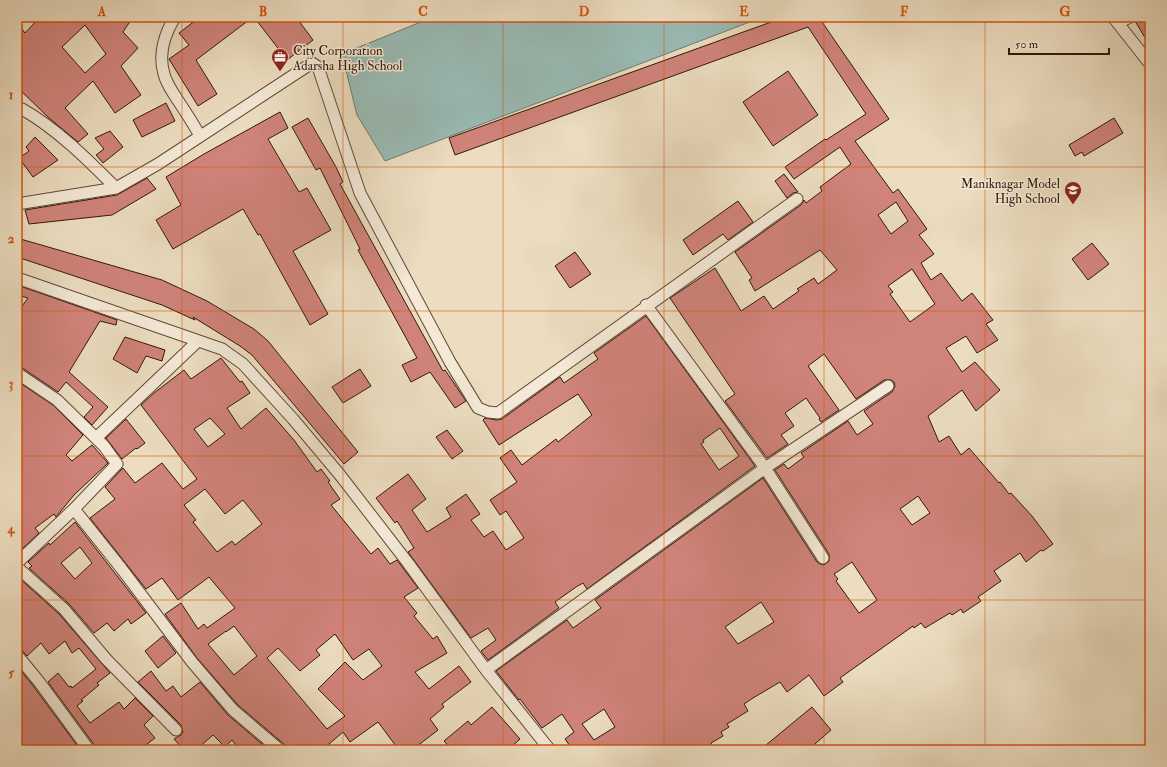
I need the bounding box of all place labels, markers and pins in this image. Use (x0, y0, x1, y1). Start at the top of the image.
place label: City Corporation Adarsha High School (292, 43, 403, 74)
office icon: City Corporation Adarsha High School (270, 47, 290, 72)
place label: Maniknagar Model High School (961, 176, 1061, 207)
school or university icon: Maniknagar Model High School (1063, 180, 1083, 205)

